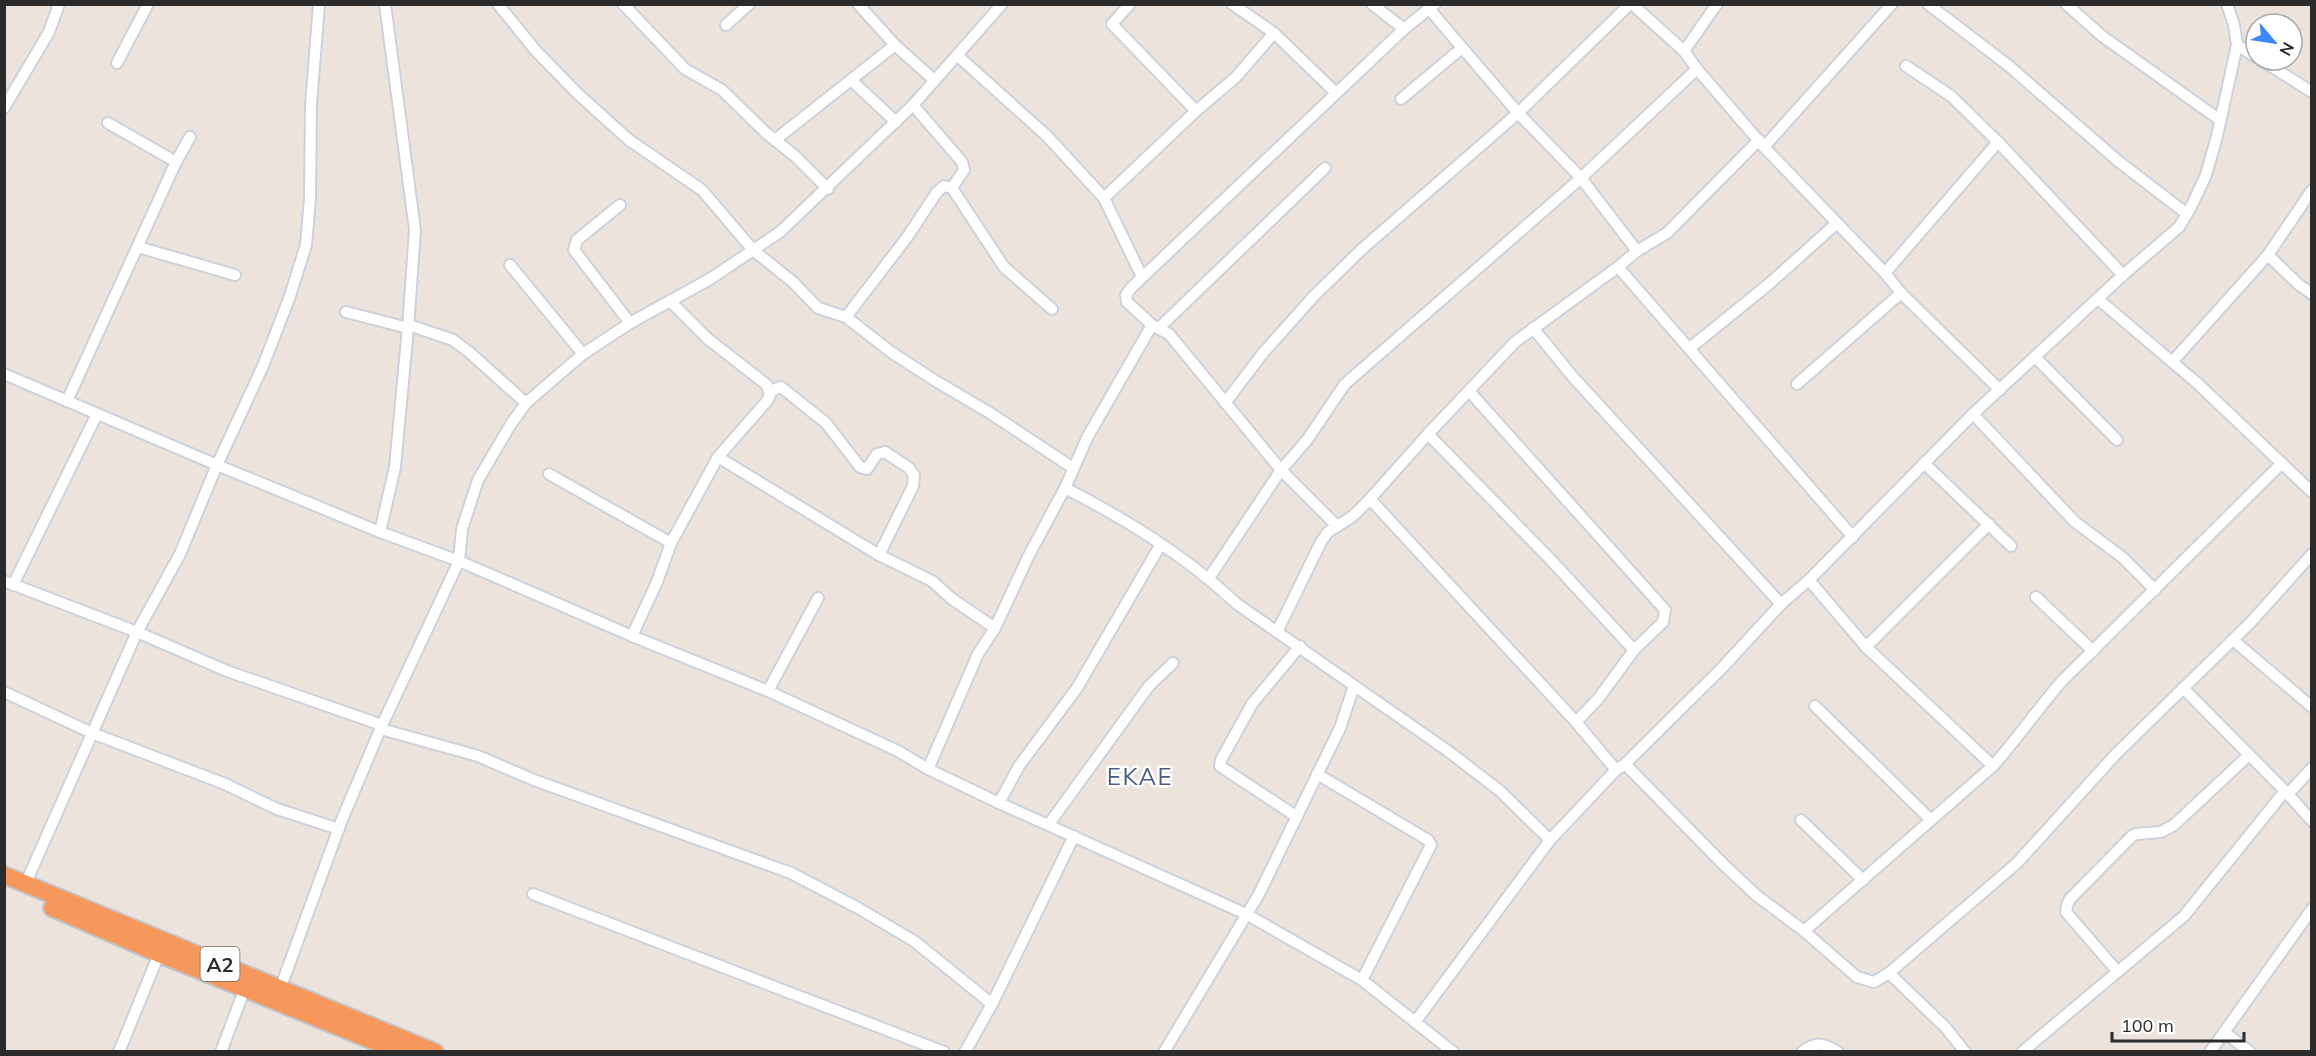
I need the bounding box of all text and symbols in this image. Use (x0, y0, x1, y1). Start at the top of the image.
north arrow (2244, 12, 2304, 72)
text: N (2275, 39, 2299, 59)
district label: EKAE (1107, 761, 1173, 791)
road number: A2 (200, 947, 240, 981)
scale bar (2112, 1005, 2244, 1043)
text: 100 m (2121, 1014, 2174, 1037)

